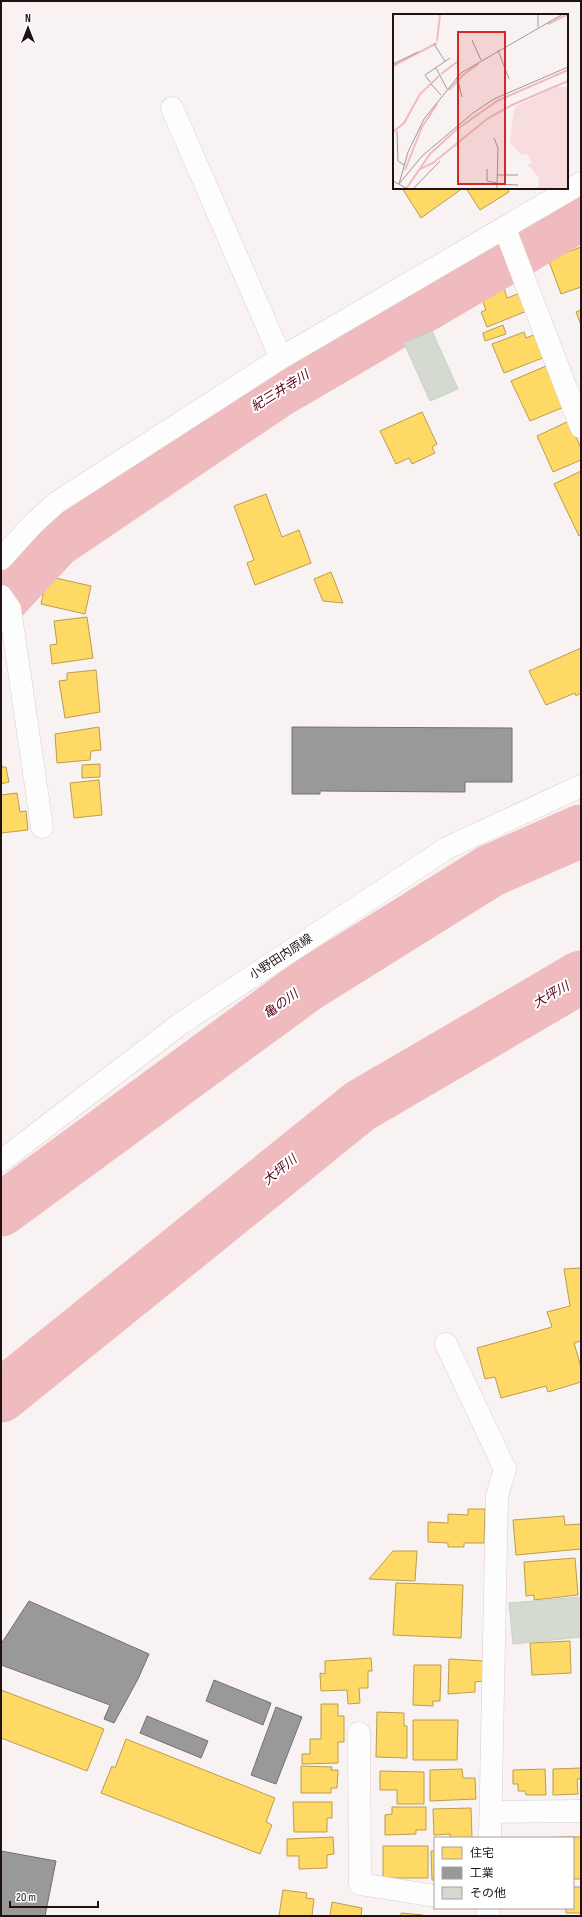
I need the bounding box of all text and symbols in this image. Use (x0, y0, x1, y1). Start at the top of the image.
north arrow (8, 8, 48, 48)
text: N (25, 12, 31, 25)
inset map (393, 14, 568, 189)
water label: 紀三井寺川 (248, 366, 313, 415)
street label: 小野田内原線 (247, 931, 315, 983)
water label: 大坪川 (530, 977, 574, 1012)
water label: 亀の川 (261, 985, 303, 1022)
water label: 大坪川 (260, 1150, 302, 1188)
legend (434, 1837, 574, 1909)
text: 住宅 (470, 1846, 494, 1861)
text: 工業 (470, 1866, 494, 1881)
scale bar (10, 1883, 98, 1909)
text: その他 (470, 1886, 506, 1901)
text: 20 m (16, 1890, 36, 1905)

